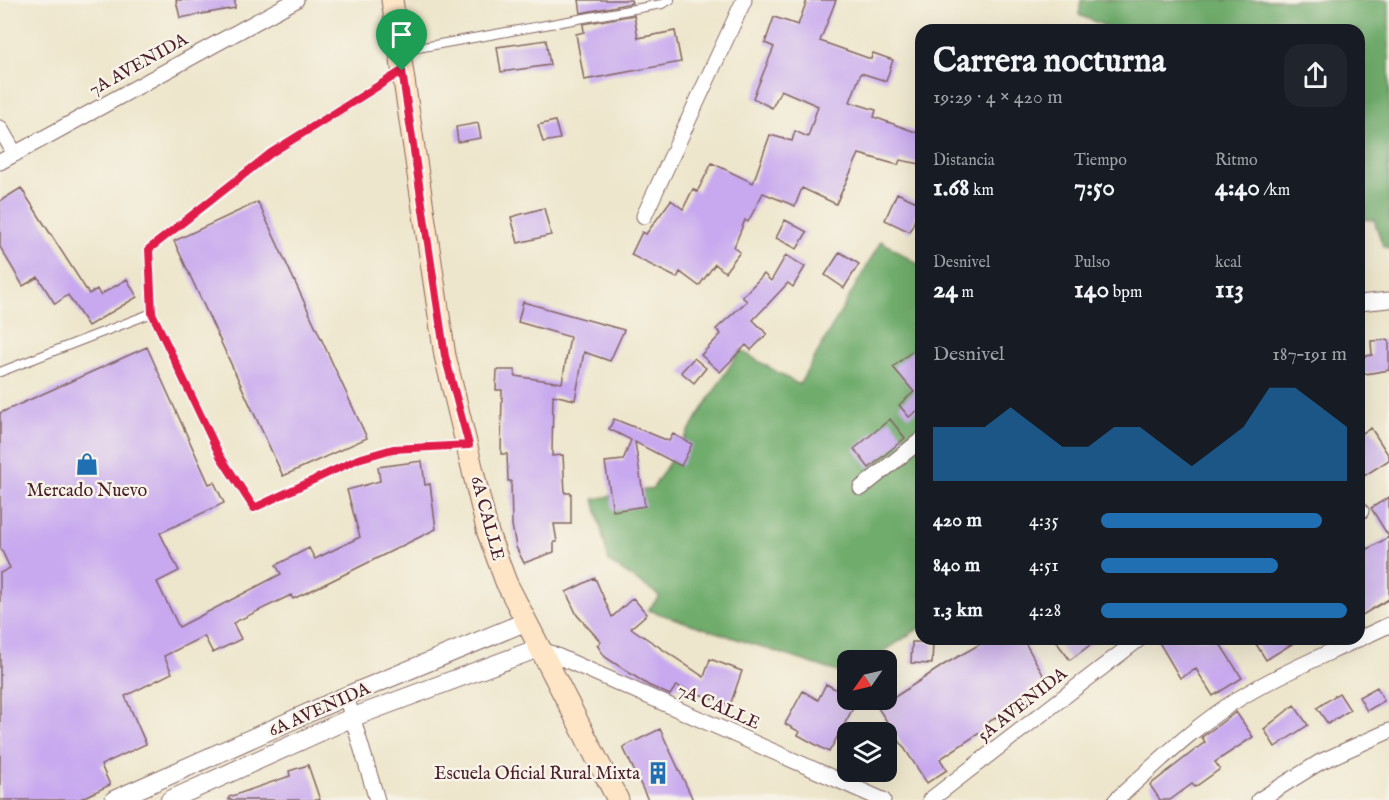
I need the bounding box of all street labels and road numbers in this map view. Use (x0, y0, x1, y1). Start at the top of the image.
street label: 7A AVENIDA (85, 28, 193, 102)
street label: 6A CALLE (464, 474, 509, 563)
street label: 5A AVENIDA (973, 662, 1073, 747)
street label: 6A AVENIDA (265, 677, 375, 743)
street label: 7A CALLE (674, 679, 763, 736)

